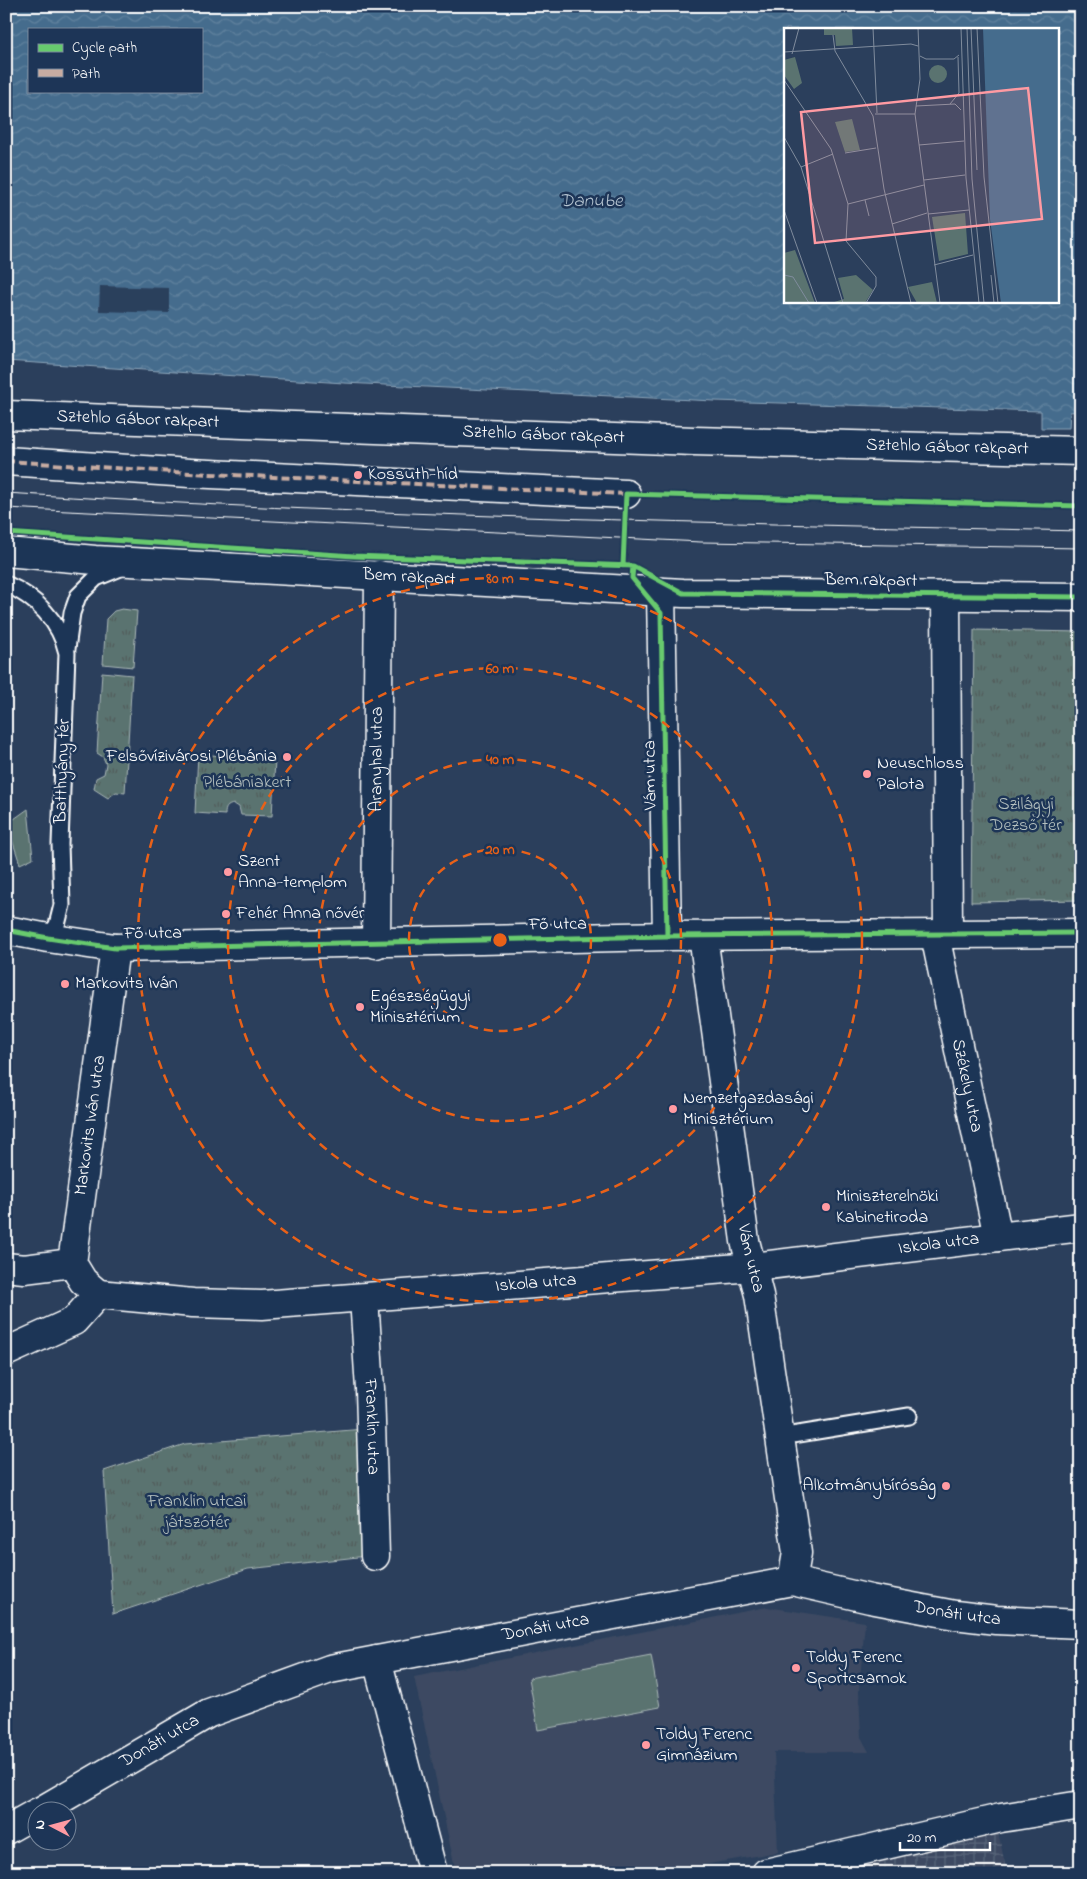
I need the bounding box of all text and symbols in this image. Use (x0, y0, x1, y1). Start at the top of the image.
legend (28, 28, 202, 92)
inset map (784, 28, 1060, 302)
text: Cycle path (72, 37, 137, 60)
text: Path (72, 63, 100, 85)
water label: Danube (560, 188, 624, 215)
street label: Sztehlo Gábor rakpart (56, 404, 220, 436)
street label: Sztehlo Gábor rakpart (462, 419, 625, 451)
street label: Sztehlo Gábor rakpart (866, 432, 1029, 463)
place label: Kossuth-híd (368, 462, 458, 488)
marker: Kossuth-híd (352, 469, 364, 481)
street label: Bem rakpart (361, 562, 456, 593)
street label: Bem rakpart (823, 567, 918, 595)
text: 80 m (485, 568, 514, 590)
text: 60 m (485, 658, 515, 680)
street label: Aranyhal utca (364, 706, 391, 812)
street label: Batthyány tér (48, 718, 78, 825)
street label: Vám utca (637, 740, 665, 811)
place label: Felsővízivárosi Plébánia (105, 744, 277, 770)
text: 40 m (485, 749, 514, 771)
marker: Felsővízivárosi Plébánia (281, 751, 293, 763)
place label: Neuschloss Palota (877, 751, 964, 798)
marker: Neuschloss Palota (861, 768, 873, 780)
park label: Plébániakert (203, 770, 291, 796)
park label: Szilágyi Dezső tér (989, 792, 1062, 839)
text: 20 m (484, 839, 515, 861)
place label: Szent Anna-templom (238, 849, 347, 896)
marker: Szent Anna-templom (222, 866, 234, 878)
place label: Fehér Anna nővér (235, 901, 365, 927)
marker: Fehér Anna nővér (220, 908, 232, 920)
street label: Fő utca (528, 911, 587, 939)
street label: Fő utca (123, 920, 182, 948)
centre of rings (491, 931, 509, 949)
place label: Markovits Iván (75, 971, 178, 997)
marker: Markovits Iván (59, 978, 71, 990)
place label: Egészségügyi Minisztérium (370, 984, 471, 1031)
marker: Egészségügyi Minisztérium (354, 1001, 366, 1013)
street label: Székely utca (944, 1037, 989, 1135)
street label: Markovits Iván utca (68, 1054, 113, 1197)
place label: Nemzetgazdasági Minisztérium (683, 1086, 814, 1133)
marker: Nemzetgazdasági Minisztérium (667, 1103, 679, 1115)
place label: Miniszterelnöki Kabinetiroda (836, 1184, 939, 1231)
marker: Miniszterelnöki Kabinetiroda (820, 1201, 832, 1213)
street label: Vám utca (730, 1221, 771, 1296)
street label: Iskola utca (897, 1226, 981, 1262)
street label: Iskola utca (494, 1268, 577, 1300)
street label: Franklin utca (356, 1377, 386, 1475)
place label: Alkotmánybíróság (803, 1473, 936, 1500)
marker: Alkotmánybíróság (940, 1480, 952, 1492)
park label: Franklin utcai játszótér (146, 1489, 247, 1536)
street label: Donáti utca (910, 1594, 1002, 1633)
street label: Donáti utca (499, 1607, 592, 1649)
place label: Toldy Ferenc Sportcsarnok (806, 1645, 906, 1692)
marker: Toldy Ferenc Sportcsarnok (790, 1662, 802, 1674)
street label: Donáti utca (114, 1708, 205, 1776)
place label: Toldy Ferenc Gimnázium (656, 1722, 752, 1769)
marker: Toldy Ferenc Gimnázium (640, 1739, 652, 1751)
north arrow (28, 1802, 78, 1852)
text: N (30, 1819, 51, 1831)
scale bar (900, 1819, 990, 1851)
text: 20 m (907, 1827, 937, 1849)

